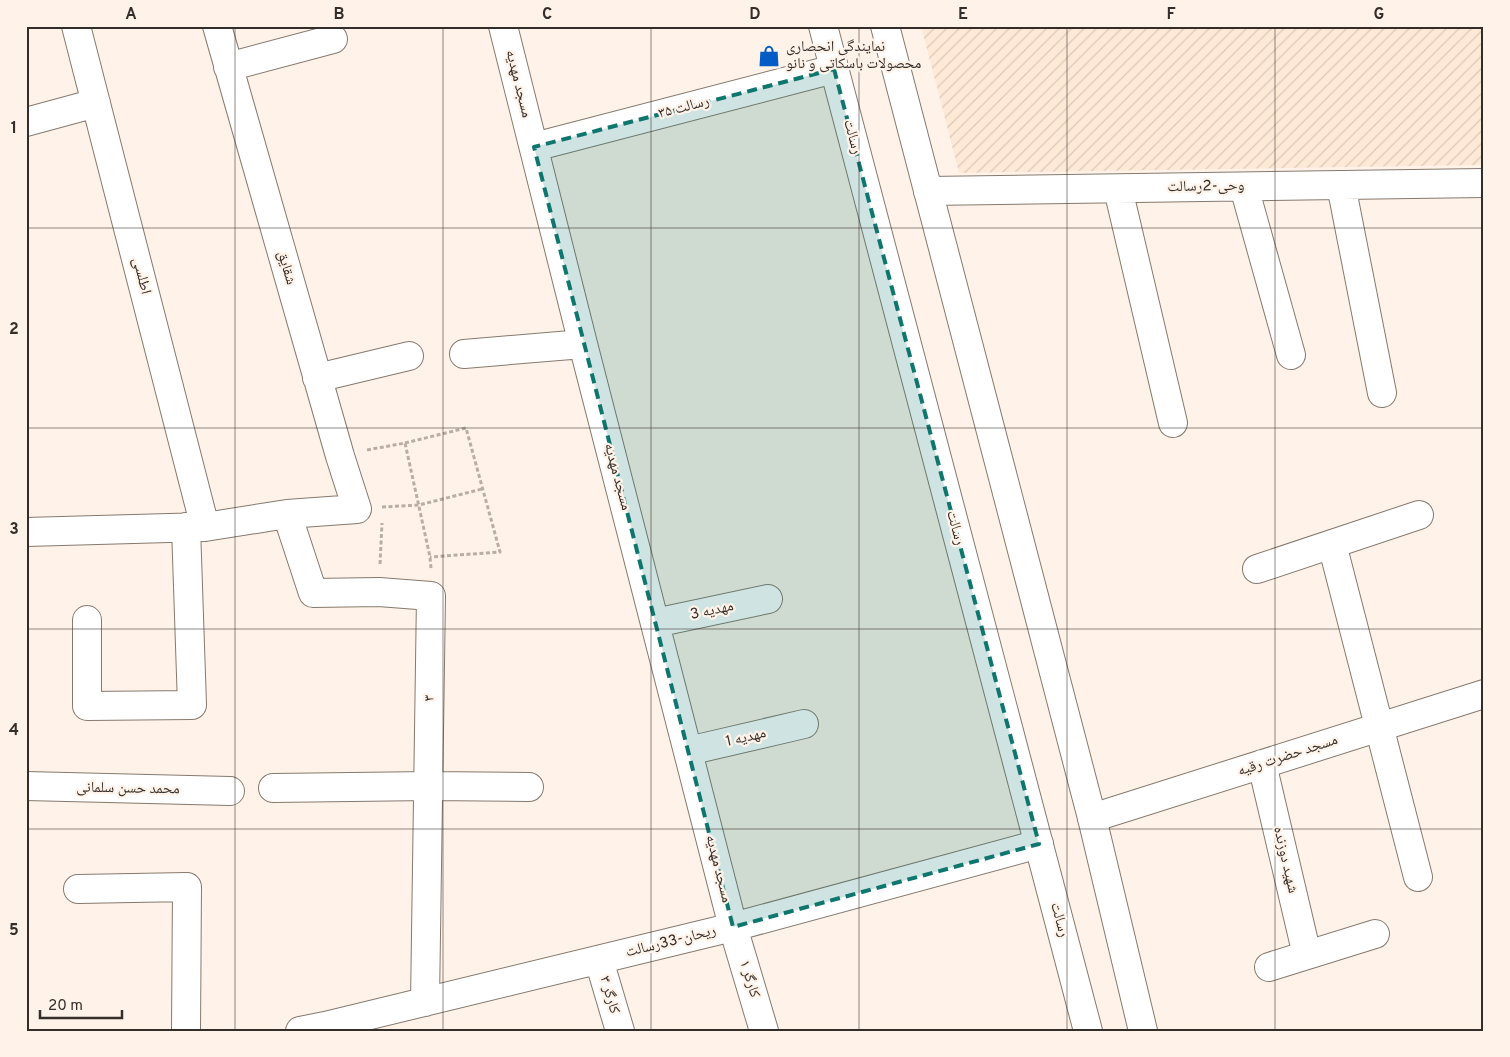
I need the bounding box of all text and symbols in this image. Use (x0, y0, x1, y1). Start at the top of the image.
text: A (125, 5, 137, 25)
text: B (333, 5, 345, 25)
text: C (542, 5, 552, 25)
text: D (749, 5, 761, 25)
text: E (958, 5, 968, 25)
text: F (1166, 5, 1176, 25)
text: G (1374, 5, 1384, 25)
place label: نمایندگی انحصاری محصولات باسکاتی و نانو (786, 38, 922, 74)
shop icon: نمایندگی انحصاری محصولات باسکاتی و نانو (756, 43, 782, 69)
street label: مسجد مهدیه (500, 48, 536, 120)
street label: رسالت ۳۵ (656, 92, 712, 124)
street label: رسالت (838, 118, 866, 157)
text: 1 (11, 119, 17, 139)
street label: وحی-2رسالت (1167, 177, 1245, 197)
street label: شقایق (272, 249, 300, 287)
street label: اطلسی (127, 256, 155, 296)
text: 2 (9, 320, 19, 340)
street label: مسجد مهدیه (599, 441, 635, 513)
street label: رسالت (941, 509, 969, 548)
text: 3 (9, 520, 19, 540)
street label: مهدیه 3 (688, 597, 736, 625)
street label: ۳ (420, 694, 440, 702)
text: 4 (9, 721, 19, 741)
street label: مهدیه 1 (724, 724, 768, 752)
street label: مسجد حضرت رقیه (1236, 731, 1341, 781)
street label: محمد حسن سلمانی (76, 779, 180, 799)
street label: شهید دوزنده (1268, 825, 1302, 895)
street label: مسجد مهدیه (700, 833, 736, 905)
street label: رسالت (1045, 901, 1073, 940)
text: 5 (9, 921, 19, 941)
street label: ریحان-33رسالت (624, 922, 718, 962)
street label: کارگر ۱ (734, 958, 764, 1000)
street label: کارگر ۳ (595, 974, 623, 1016)
scale bar (40, 987, 122, 1019)
text: 20 m (48, 997, 83, 1016)

